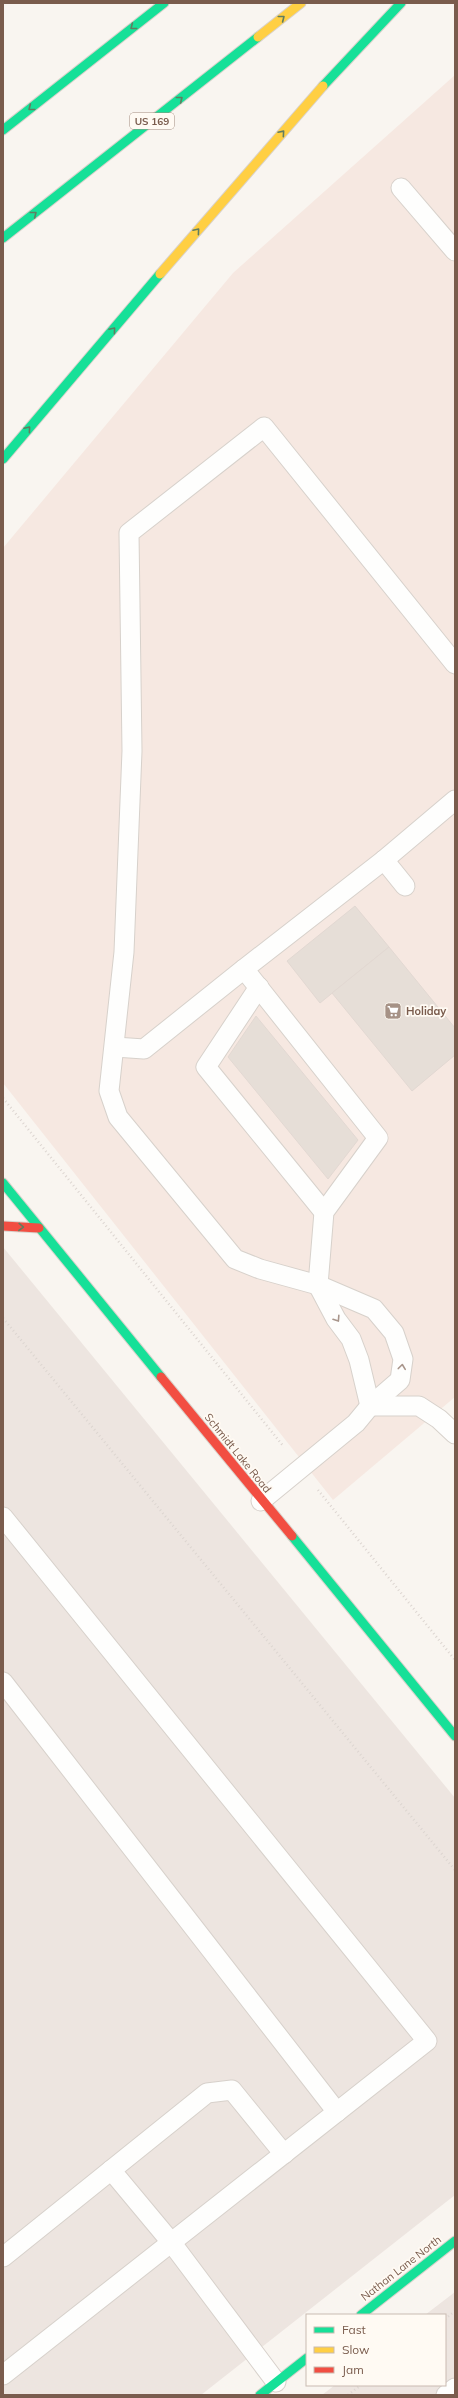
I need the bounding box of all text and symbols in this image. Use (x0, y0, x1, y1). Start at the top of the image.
one-way arrow (277, 16, 284, 23)
one-way arrow (131, 22, 138, 29)
one-way arrow (175, 96, 182, 103)
one-way arrow (29, 103, 36, 110)
road number: US 169 (130, 113, 174, 129)
one-way arrow (278, 131, 285, 138)
one-way arrow (29, 212, 36, 219)
one-way arrow (192, 229, 199, 236)
one-way arrow (108, 328, 115, 335)
one-way arrow (24, 426, 31, 434)
supermarket icon: Holiday (383, 1001, 403, 1021)
place label: Holiday (406, 1004, 446, 1018)
one-way arrow (18, 1223, 24, 1231)
one-way arrow (332, 1315, 340, 1322)
one-way arrow (397, 1364, 406, 1370)
street label: Schmidt Lake Road (202, 1410, 274, 1496)
street label: Nathan Lane North (358, 2232, 444, 2304)
legend (306, 2314, 446, 2386)
text: Fast (342, 2322, 366, 2337)
text: Slow (342, 2342, 370, 2357)
text: Jam (342, 2362, 364, 2377)

